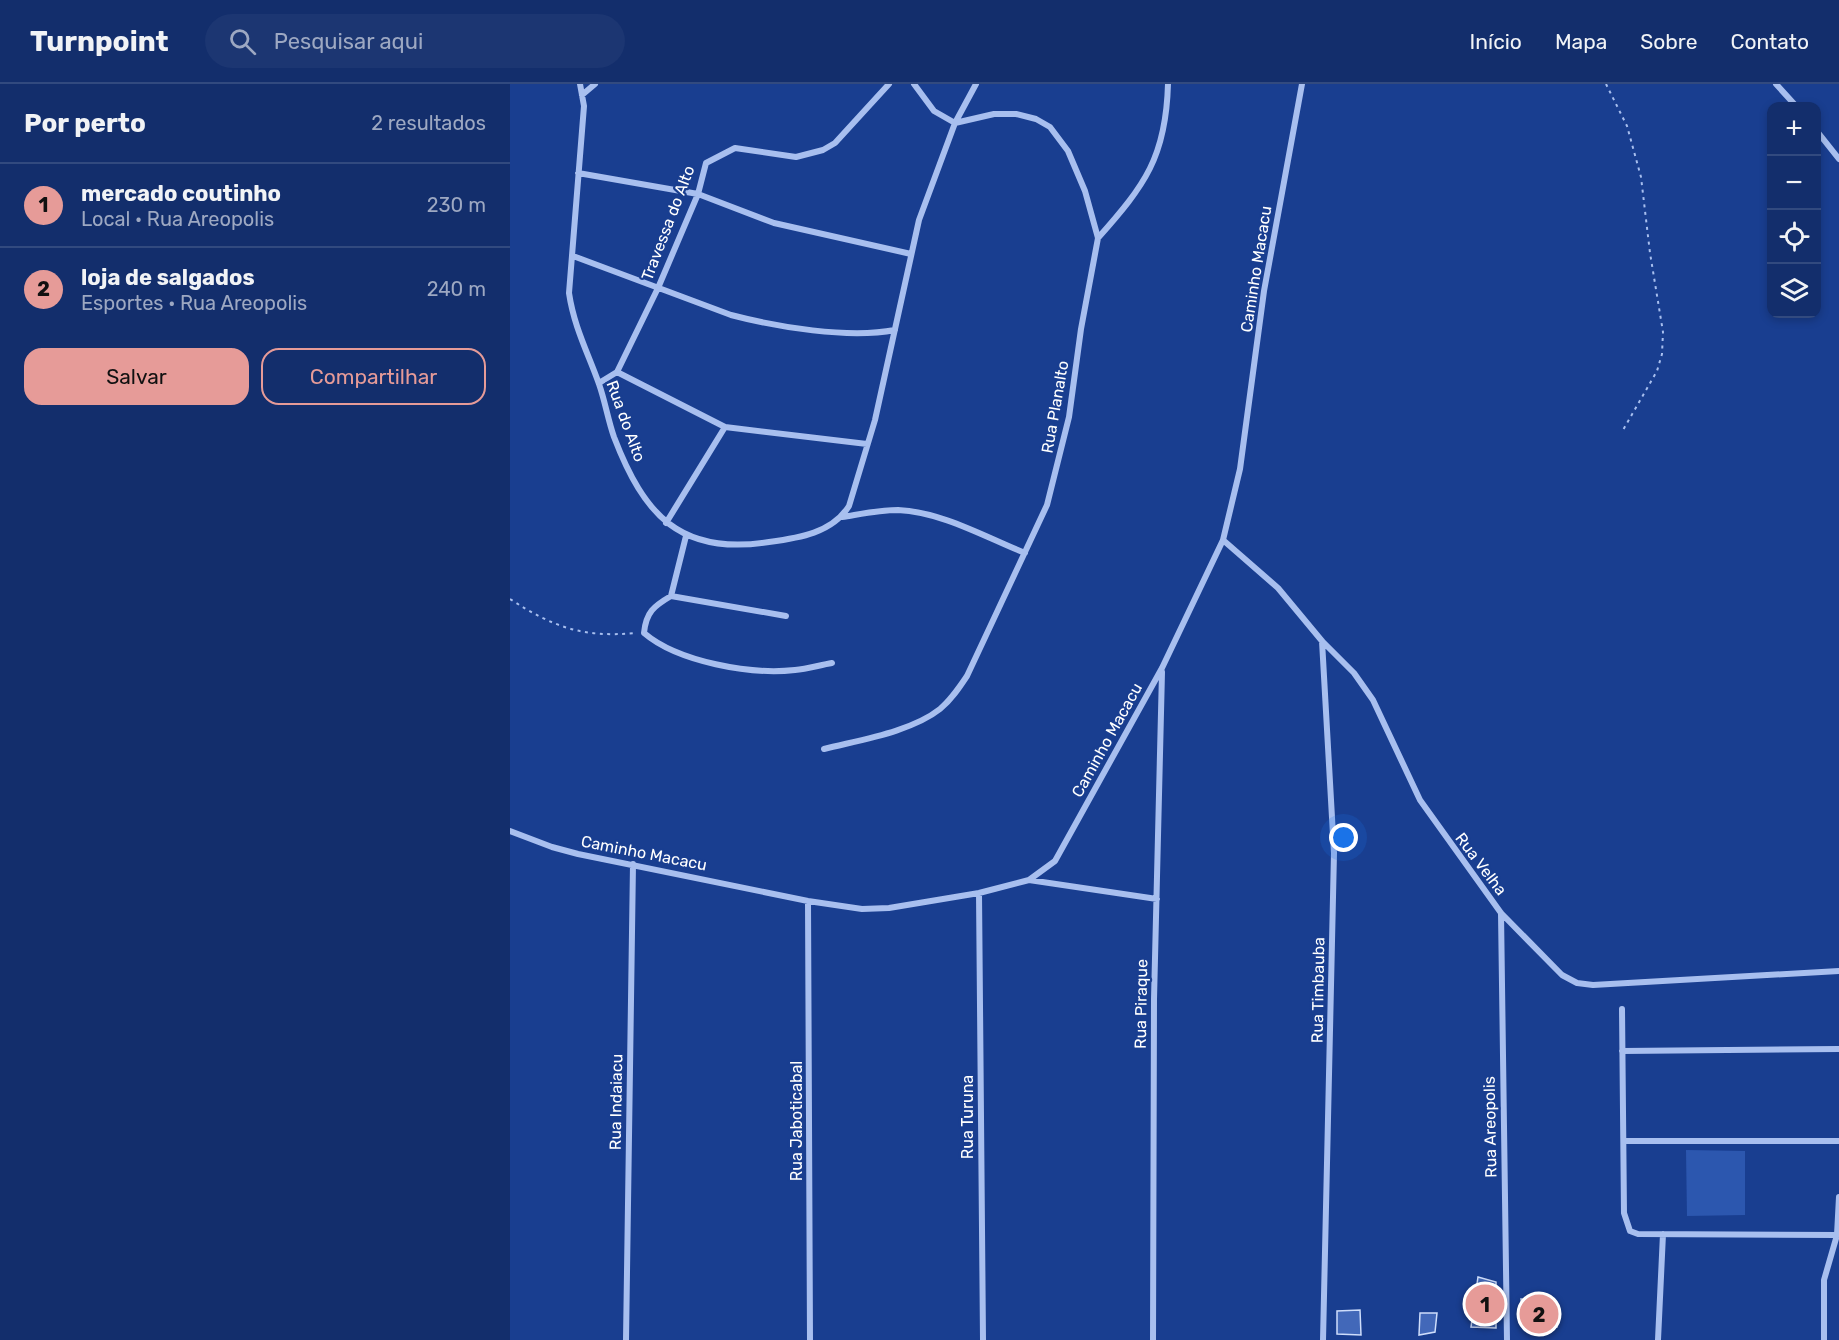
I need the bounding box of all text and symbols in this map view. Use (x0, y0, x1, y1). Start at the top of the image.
search box (205, 14, 625, 68)
text: Turnpoint (30, 25, 169, 58)
icon: search (226, 25, 259, 58)
text: Pesquisar aqui (274, 28, 423, 55)
text: Início (1470, 29, 1522, 54)
text: Mapa (1555, 29, 1607, 54)
text: Sobre (1640, 29, 1697, 54)
text: Contato (1730, 29, 1809, 54)
map controls (1767, 102, 1821, 318)
button: + (1767, 102, 1821, 156)
text: Por perto (24, 108, 146, 139)
text: 2 resultados (371, 111, 486, 135)
button: − (1767, 156, 1821, 210)
street label: Travessa do Alto (637, 163, 699, 283)
text: mercado coutinho (81, 180, 281, 207)
text: 1 (39, 193, 48, 217)
text: 230 m (427, 193, 486, 217)
street label: Caminho Macacu (1237, 204, 1275, 334)
text: Local · Rua Areopolis (81, 207, 274, 231)
button: locate (1767, 210, 1821, 264)
text: loja de salgados (81, 264, 255, 291)
button: layers (1767, 264, 1821, 318)
text: 2 (37, 277, 50, 301)
text: 240 m (427, 277, 486, 301)
text: Esportes · Rua Areopolis (81, 291, 307, 315)
button: Salvar (24, 348, 249, 405)
button: Compartilhar (261, 348, 486, 405)
street label: Rua Planalto (1038, 359, 1072, 455)
street label: Rua do Alto (603, 378, 649, 464)
street label: Caminho Macacu (1068, 680, 1146, 800)
your location (1329, 823, 1358, 852)
street label: Rua Velha (1451, 829, 1511, 899)
street label: Caminho Macacu (579, 831, 709, 875)
street label: Rua Timbauba (1308, 937, 1328, 1043)
street label: Rua Piraque (1131, 959, 1151, 1049)
street label: Rua Indaiacu (606, 1054, 626, 1150)
street label: Rua Jaboticabal (787, 1061, 806, 1181)
street label: Rua Turuna (958, 1075, 977, 1159)
street label: Rua Areopolis (1480, 1076, 1500, 1178)
pin: 1 (1466, 1282, 1504, 1326)
pin: 2 (1520, 1292, 1558, 1336)

